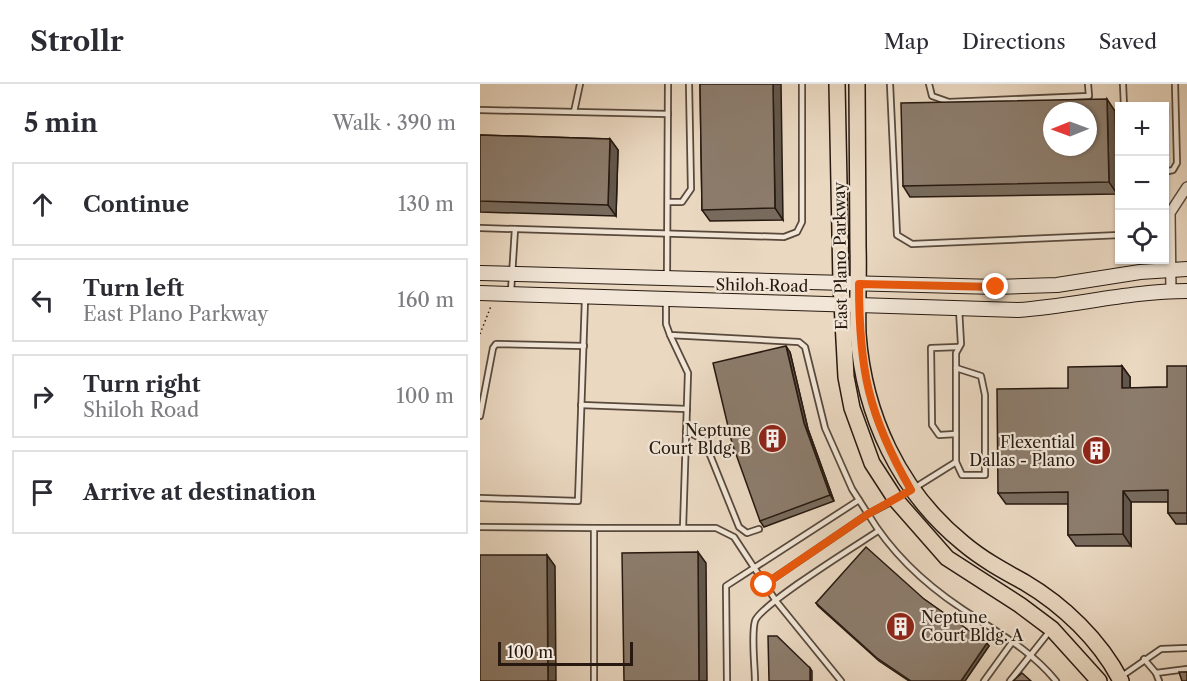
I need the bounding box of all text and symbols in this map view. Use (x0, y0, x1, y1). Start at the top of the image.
text: Strollr (30, 24, 124, 58)
text: Map (884, 29, 929, 54)
text: Directions (962, 29, 1066, 54)
text: Saved (1099, 29, 1157, 54)
north arrow (1043, 102, 1097, 156)
map controls (1115, 102, 1169, 264)
button: + (1115, 102, 1169, 156)
text: 5 min (24, 107, 98, 139)
text: Walk · 390 m (333, 111, 456, 135)
button: − (1115, 156, 1169, 210)
street label: East Plano Parkway (829, 181, 851, 330)
icon: ahead (26, 188, 59, 221)
text: Continue (83, 191, 189, 218)
text: 130 m (398, 192, 454, 216)
button: locate (1115, 210, 1169, 264)
route end (982, 273, 1008, 299)
street label: Shiloh Road (715, 274, 809, 296)
text: Turn left (83, 275, 184, 302)
icon: left (26, 284, 59, 317)
text: 160 m (397, 288, 454, 312)
text: East Plano Parkway (83, 302, 268, 326)
text: Turn right (83, 371, 201, 398)
icon: right (26, 380, 59, 413)
text: 100 m (396, 384, 454, 408)
text: Shiloh Road (83, 398, 199, 422)
place label: Neptune Court Bldg. B (649, 420, 751, 458)
building icon: Neptune Court Bldg. B (756, 423, 788, 455)
place label: Flexential Dallas - Plano (969, 432, 1075, 470)
building icon: Flexential Dallas - Plano (1080, 435, 1112, 467)
icon: arrive (26, 476, 59, 509)
text: Arrive at destination (83, 479, 316, 506)
route start (750, 571, 776, 597)
place label: Neptune Court Bldg. A (921, 607, 1024, 645)
building icon: Neptune Court Bldg. A (884, 610, 916, 642)
scale bar (498, 639, 633, 666)
text: 100 m (507, 642, 553, 662)

